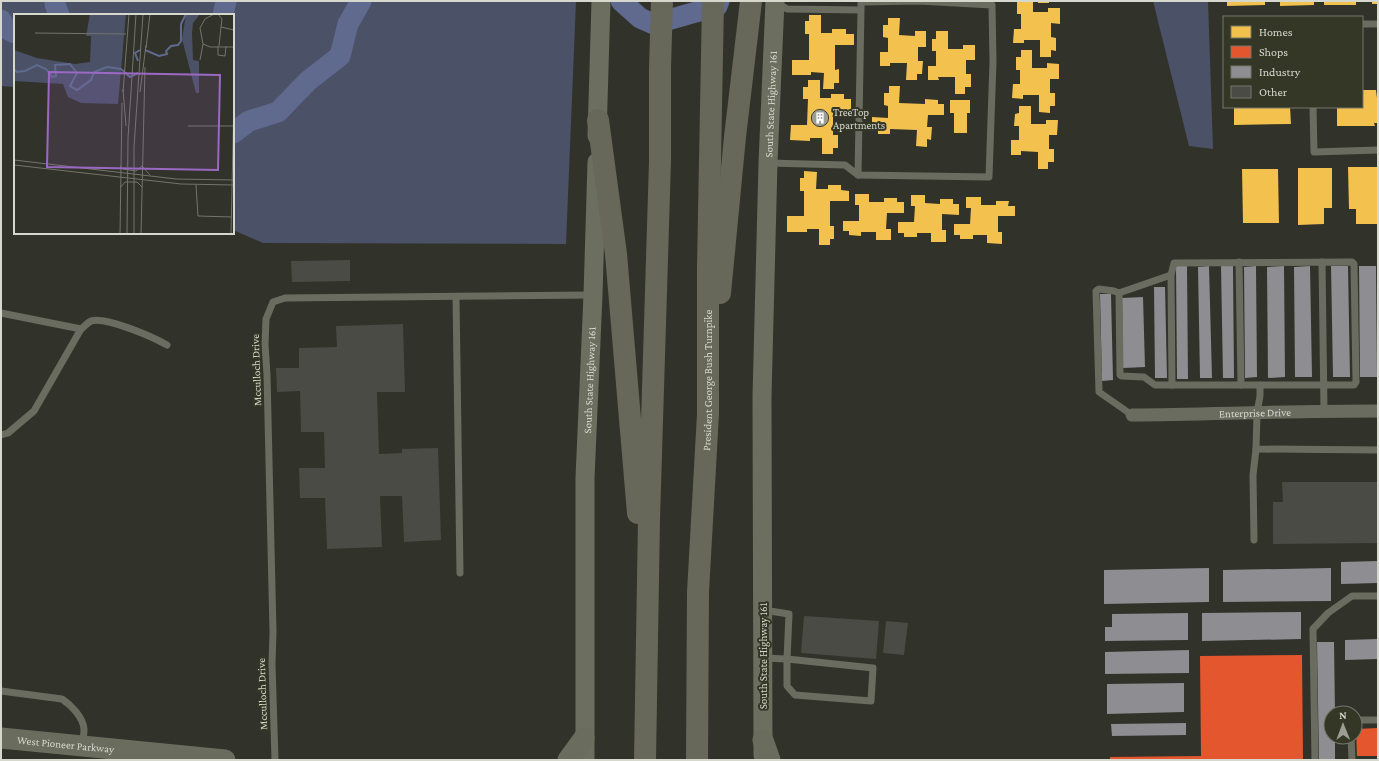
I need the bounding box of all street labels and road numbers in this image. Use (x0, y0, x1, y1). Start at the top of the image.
street label: South State Highway 161 (762, 50, 779, 158)
street label: President George Bush Turnpike (700, 310, 715, 451)
street label: South State Highway 161 (581, 326, 598, 434)
street label: Mcculloch Drive (249, 334, 263, 406)
street label: Enterprise Drive (1219, 406, 1291, 420)
street label: South State Highway 161 (757, 602, 770, 709)
street label: Mcculloch Drive (255, 658, 269, 730)
street label: West Pioneer Parkway (17, 734, 116, 756)

